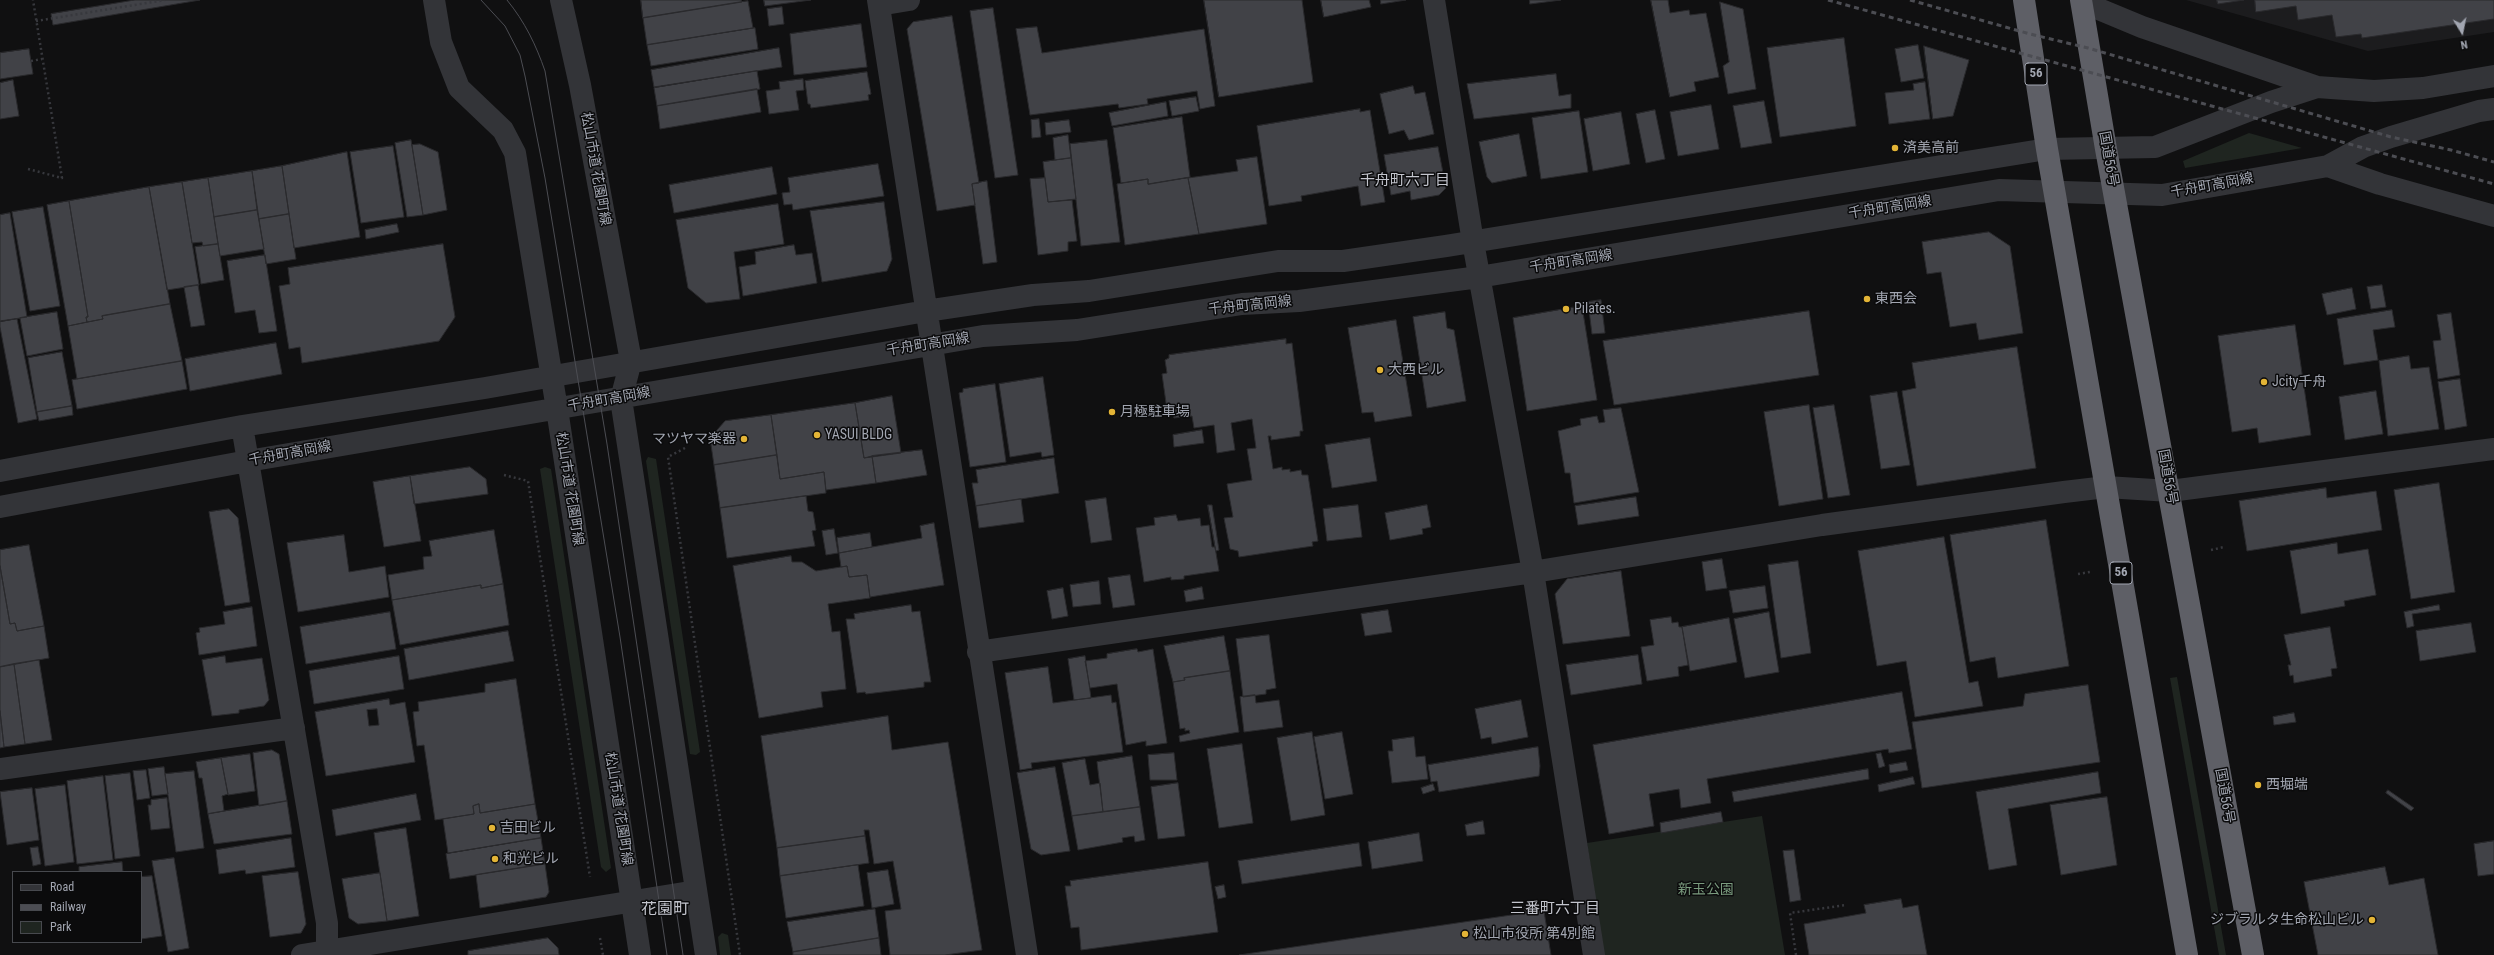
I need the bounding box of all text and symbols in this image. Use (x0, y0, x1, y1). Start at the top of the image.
north arrow (2442, 12, 2482, 52)
text: N (2460, 37, 2469, 51)
road number: 56 (2025, 63, 2047, 85)
street label: 松山市道 花園町線 (577, 111, 613, 227)
street label: 国道56号 (2095, 130, 2121, 188)
place label: 済美高前 (1903, 140, 1959, 156)
marker: 済美高前 (1890, 143, 1900, 153)
street label: 千舟町高岡線 (2169, 170, 2255, 202)
district label: 千舟町六丁目 (1360, 172, 1450, 190)
street label: 千舟町高岡線 (1847, 193, 1933, 223)
street label: 千舟町高岡線 (1528, 247, 1614, 277)
place label: 東西会 (1875, 291, 1917, 307)
street label: 千舟町高岡線 (1207, 293, 1293, 319)
marker: 東西会 (1862, 294, 1872, 304)
place label: Pilates. (1574, 301, 1616, 317)
marker: Pilates. (1561, 304, 1571, 314)
street label: 千舟町高岡線 (885, 330, 971, 360)
place label: 大西ビル (1388, 362, 1444, 378)
marker: 大西ビル (1375, 365, 1385, 375)
place label: Jcity千舟 (2272, 374, 2326, 390)
marker: Jcity千舟 (2259, 377, 2269, 387)
street label: 千舟町高岡線 (566, 384, 652, 416)
place label: 月極駐車場 (1120, 404, 1190, 420)
marker: 月極駐車場 (1107, 407, 1117, 417)
place label: YASUI BLDG (825, 427, 892, 443)
marker: YASUI BLDG (812, 430, 822, 440)
street label: 松山市道 花園町線 (552, 431, 586, 547)
place label: マツヤマ楽器 (652, 431, 736, 447)
marker: マツヤマ楽器 (739, 434, 749, 444)
street label: 千舟町高岡線 (247, 438, 333, 470)
street label: 国道56号 (2154, 448, 2180, 506)
road number: 56 (2110, 562, 2132, 584)
street label: 松山市道 花園町線 (601, 751, 635, 867)
street label: 国道56号 (2211, 767, 2237, 825)
place label: 西堀端 (2266, 777, 2308, 793)
marker: 西堀端 (2253, 780, 2263, 790)
place label: 吉田ビル (500, 820, 556, 836)
marker: 吉田ビル (487, 823, 497, 833)
place label: 和光ビル (503, 851, 559, 867)
marker: 和光ビル (490, 854, 500, 864)
legend (12, 871, 142, 943)
text: Road (50, 880, 74, 894)
park label: 新玉公園 (1678, 882, 1734, 898)
text: Railway (50, 900, 86, 914)
district label: 花園町 (641, 900, 689, 920)
district label: 三番町六丁目 (1510, 900, 1600, 918)
place label: ジブラルタ生命松山ビル (2210, 912, 2364, 928)
marker: ジブラルタ生命松山ビル (2367, 915, 2377, 925)
text: Park (50, 920, 71, 934)
place label: 松山市役所 第4別館 (1473, 926, 1595, 942)
marker: 松山市役所 第4別館 (1460, 929, 1470, 939)

